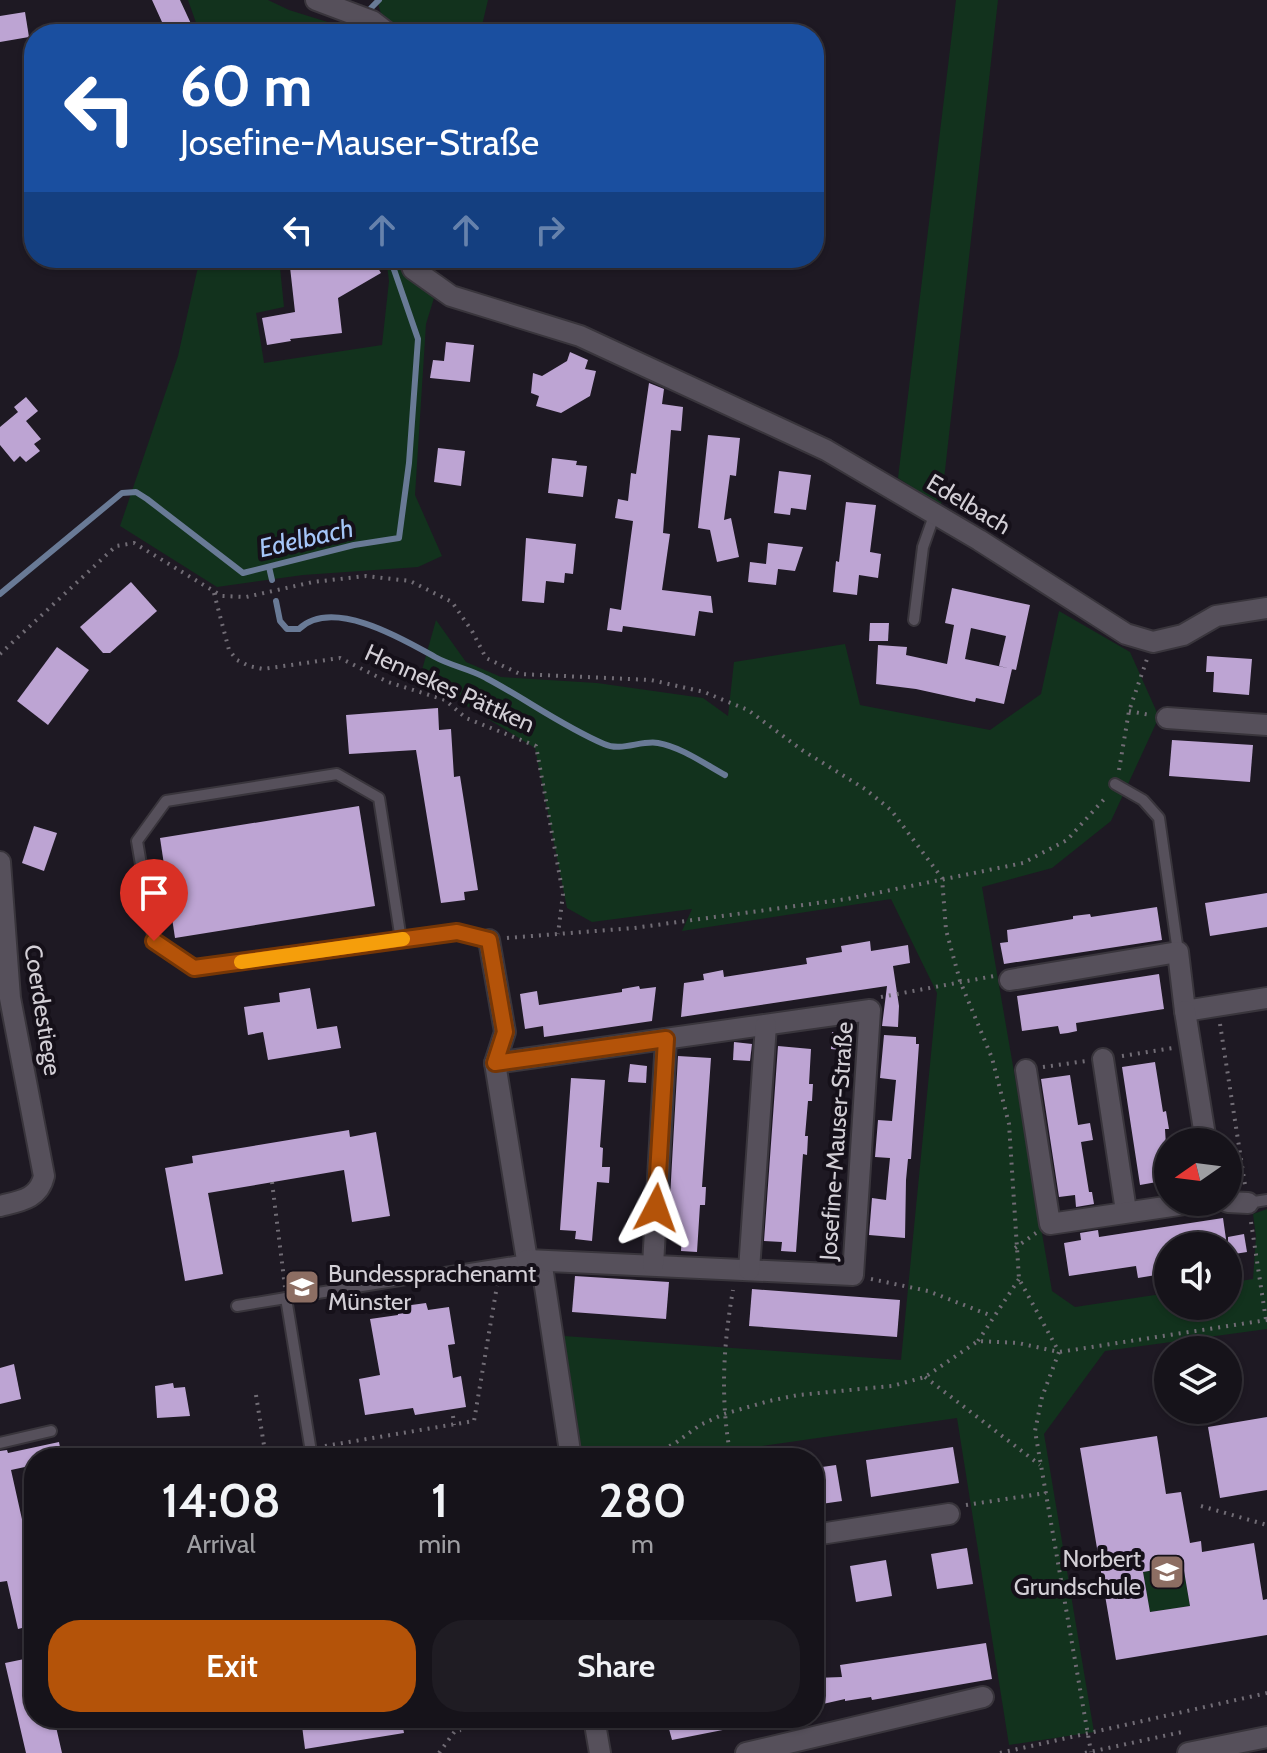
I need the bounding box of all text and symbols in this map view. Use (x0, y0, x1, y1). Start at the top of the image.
text: 60 m (180, 52, 312, 120)
icon: left (48, 56, 152, 160)
text: Josefine-Mauser-Straße (180, 120, 539, 164)
icon: left (276, 208, 320, 252)
icon: ahead (360, 208, 404, 252)
icon: ahead (444, 208, 488, 252)
icon: right (528, 208, 572, 252)
street label: Edelbach (922, 468, 1016, 540)
water label: Edelbach (256, 512, 356, 564)
street label: Hennekes Pättken (361, 638, 539, 738)
pin (120, 859, 188, 941)
icon: arrive (132, 871, 176, 915)
street label: Coerdestiege (18, 942, 68, 1078)
street label: Josefine-Mauser-Straße (813, 1021, 859, 1262)
north arrow (1154, 1128, 1242, 1216)
map controls (1154, 1128, 1242, 1424)
position arrow (614, 1166, 698, 1250)
button: sound (1154, 1232, 1242, 1320)
place label: Bundessprachenamt Münster (328, 1259, 536, 1316)
school or university icon: Bundessprachenamt Münster (283, 1268, 321, 1306)
button: layers (1154, 1336, 1242, 1424)
text: 14:08 (161, 1471, 281, 1529)
text: 1 (431, 1471, 448, 1529)
text: 280 (598, 1471, 687, 1529)
text: Arrival (186, 1528, 256, 1560)
text: min (418, 1528, 461, 1560)
text: m (631, 1528, 654, 1560)
place label: Norbert Grundschule (1014, 1544, 1141, 1601)
school or university icon: Norbert Grundschule (1148, 1553, 1186, 1591)
button: Exit (48, 1620, 416, 1712)
button: Share (432, 1620, 800, 1712)

